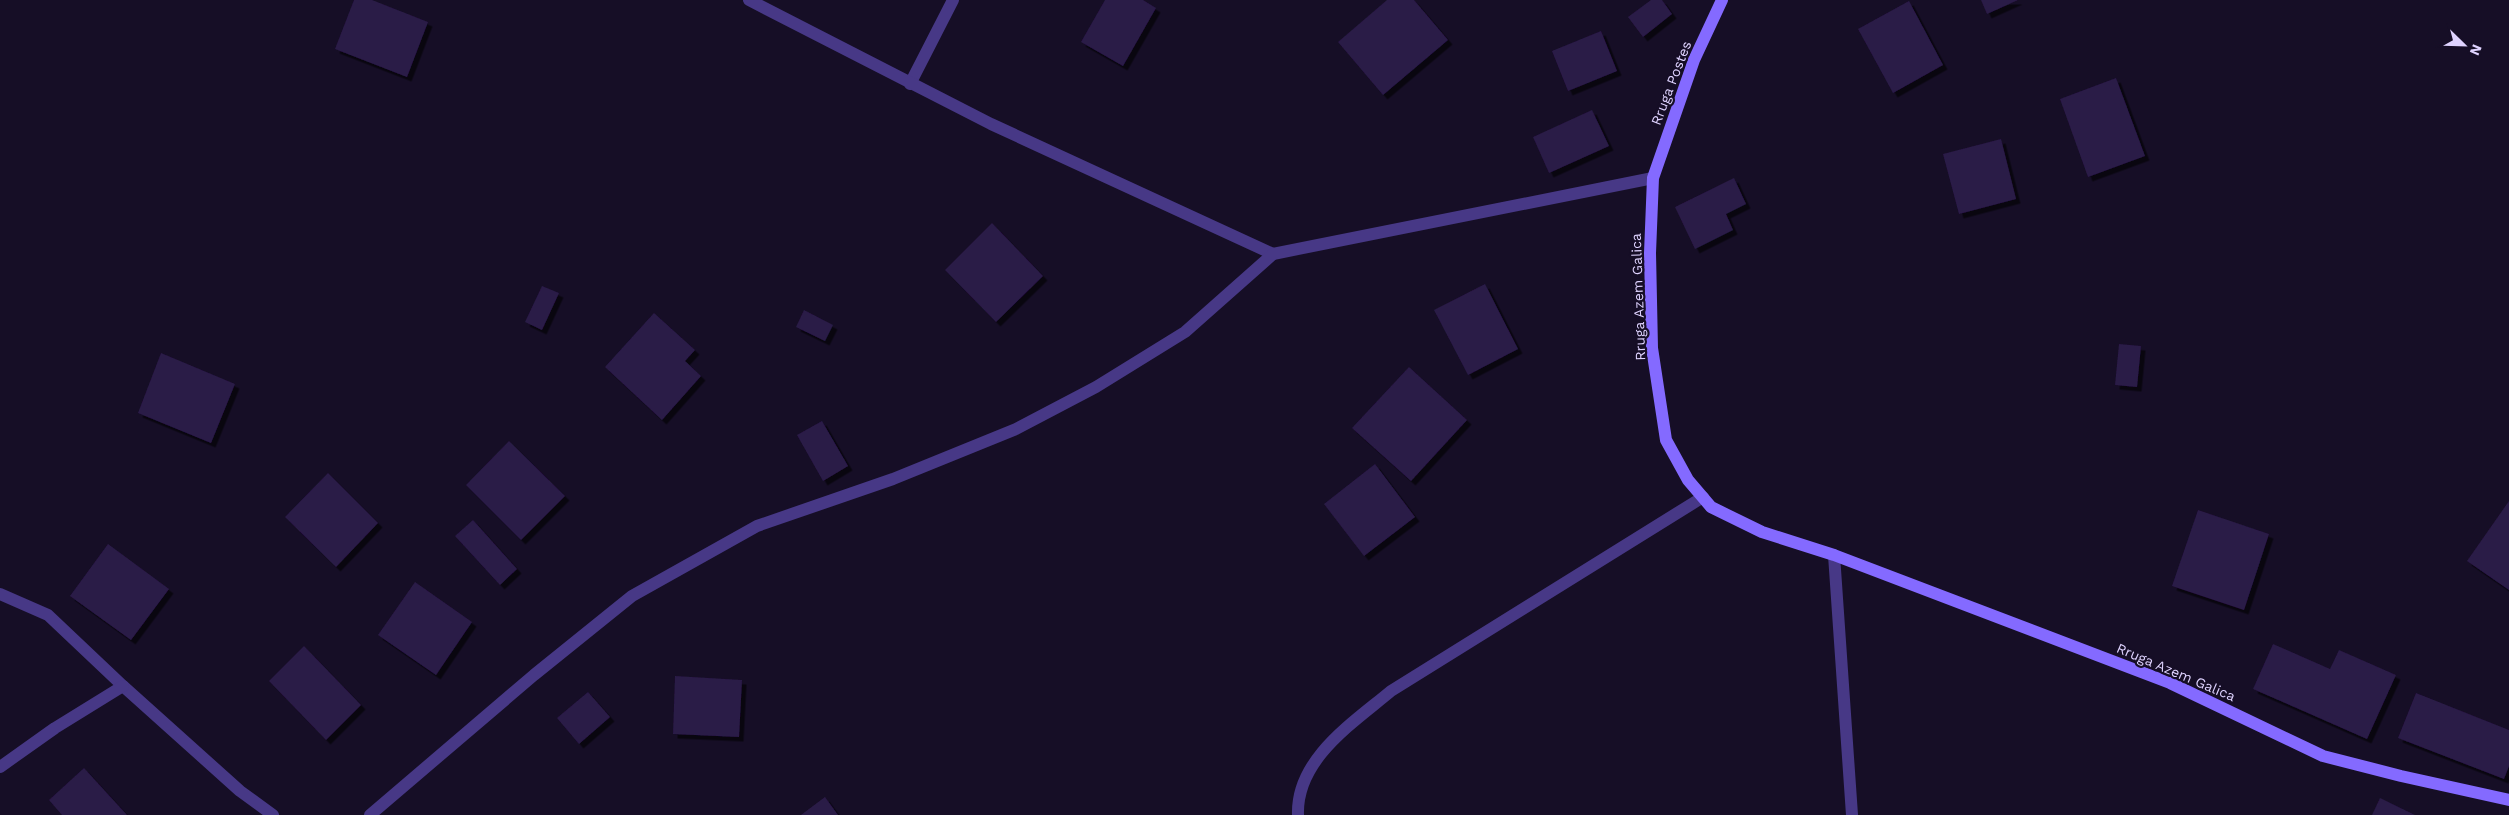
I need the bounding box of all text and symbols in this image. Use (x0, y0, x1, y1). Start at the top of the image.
north arrow (2439, 20, 2489, 70)
street label: Rruga Postes (1648, 39, 1694, 127)
text: N (2467, 42, 2485, 58)
street label: Rruga Azem Galica (1628, 233, 1648, 361)
street label: Rruga Azem Galica (2114, 640, 2238, 704)

